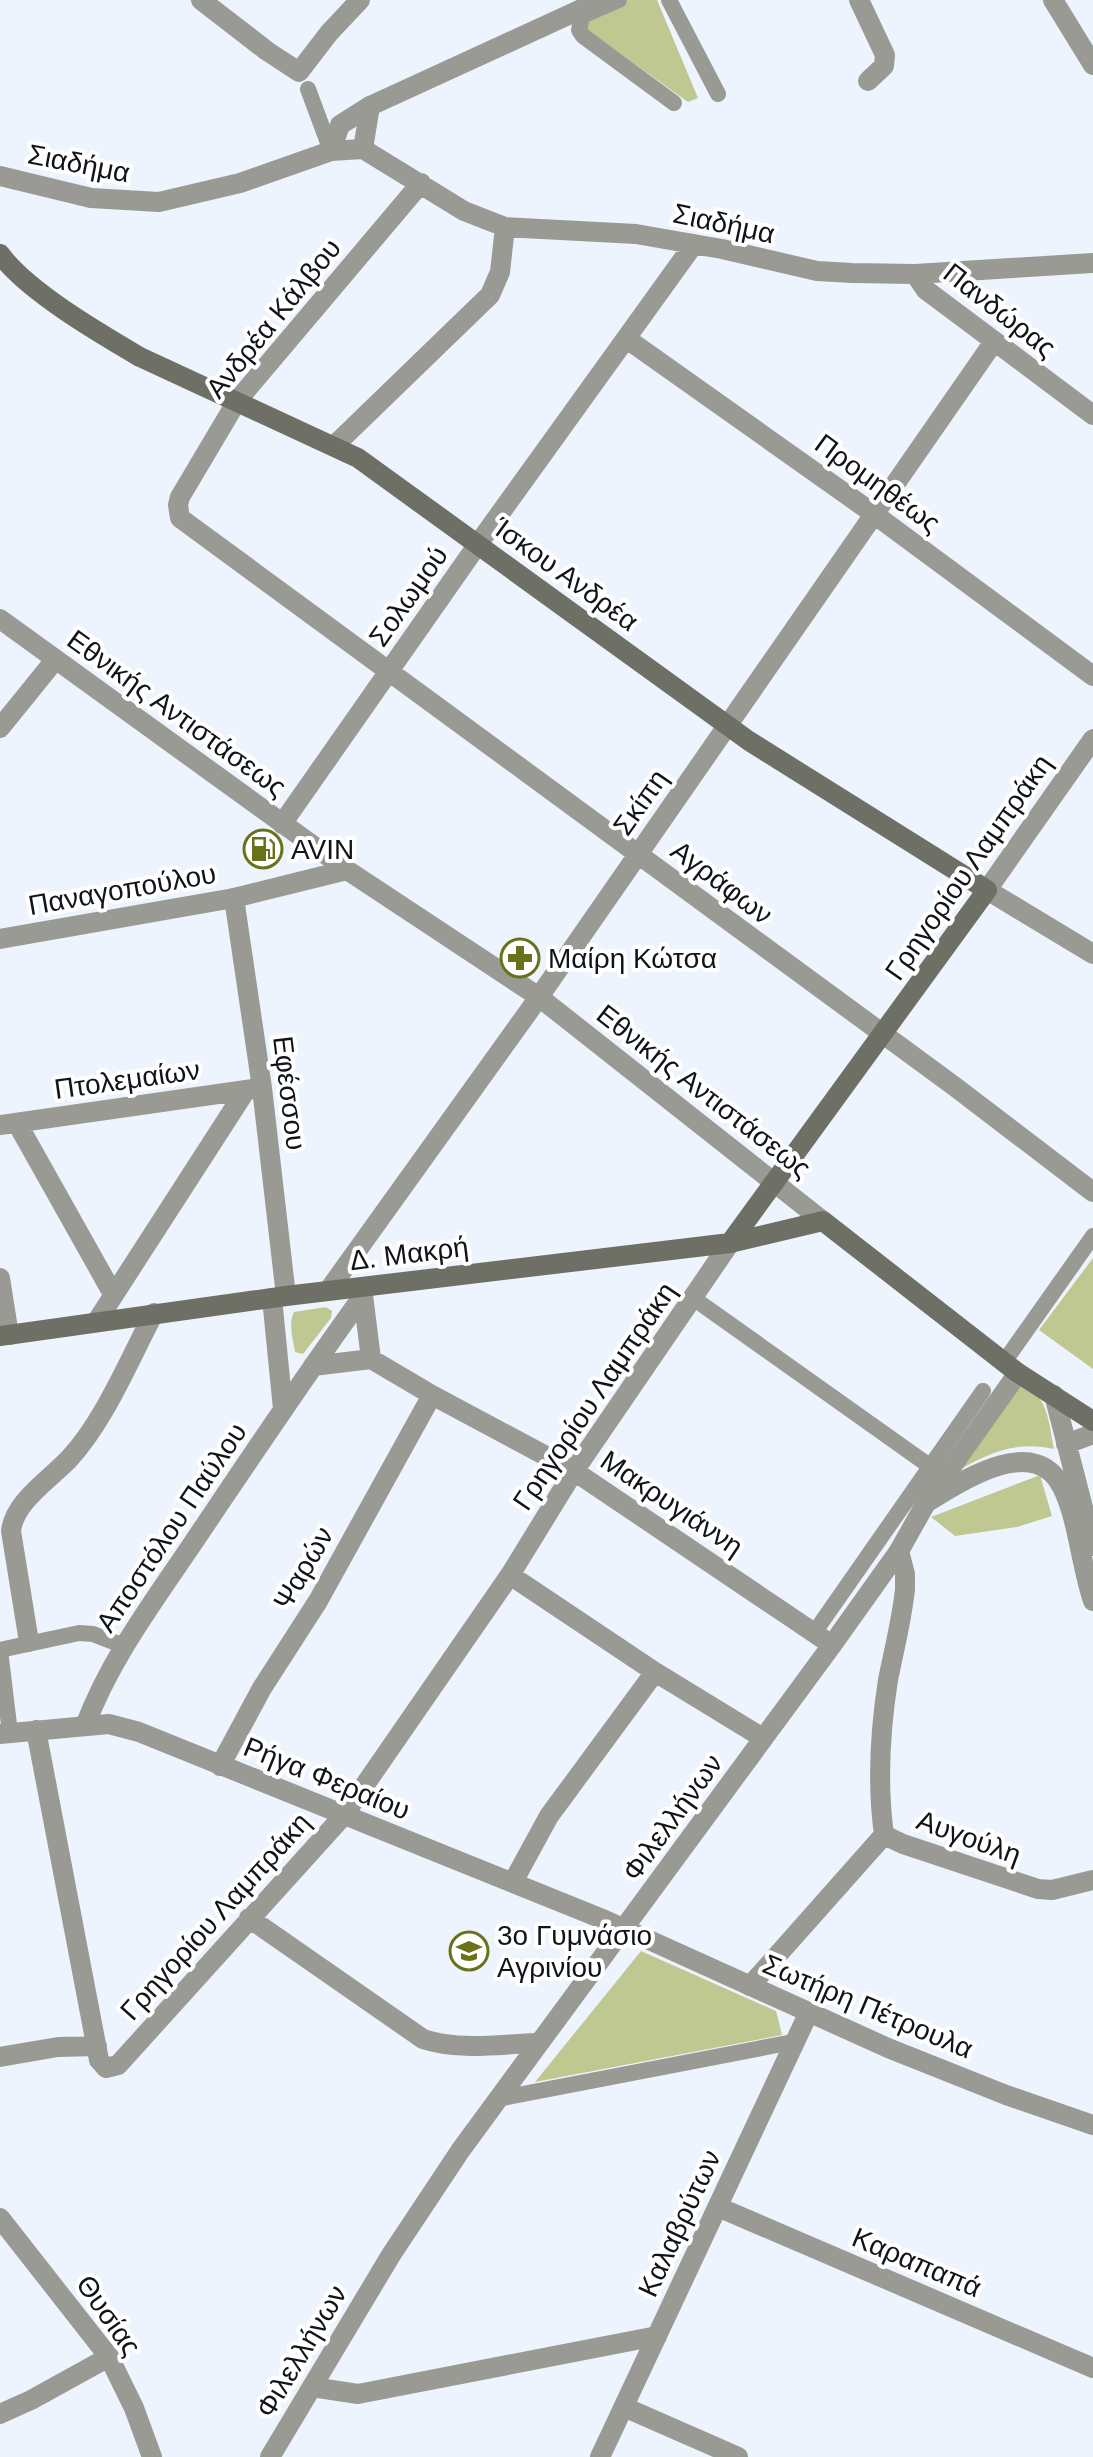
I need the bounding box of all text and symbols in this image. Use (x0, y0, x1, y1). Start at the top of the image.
street label: Σιαδήμα (25, 138, 133, 189)
street label: Σιαδήμα (670, 198, 778, 249)
street label: Ανδρέα Κάλβου (200, 233, 347, 404)
street label: Πανδώρας (938, 257, 1062, 364)
street label: Προμηθέως (809, 428, 946, 539)
street label: Ίσκου Ανδρέα (487, 511, 644, 637)
street label: Σολωμού (363, 540, 454, 652)
street label: Εθνικής Αντιστάσεως (61, 624, 292, 803)
street label: Γρηγορίου Λαμπράκη (879, 749, 1058, 986)
street label: Σκίπη (607, 764, 674, 841)
fuel station icon: AVIN (242, 828, 284, 870)
place label: AVIN (291, 834, 354, 865)
street label: Αγράφων (665, 834, 778, 930)
street label: Παναγοπούλου (26, 858, 218, 921)
pharmacy icon: Μαίρη Κώτσα (499, 937, 541, 979)
place label: Μαίρη Κώτσα (548, 943, 717, 974)
street label: Εθνικής Αντιστάσεως (591, 998, 817, 1184)
street label: Εφέσσου (267, 1034, 312, 1152)
street label: Πτολεμαίων (52, 1054, 202, 1105)
street label: Δ. Μακρή (348, 1231, 470, 1276)
street label: Γρηγορίου Λαμπράκη (507, 1277, 682, 1516)
street label: Αποστόλου Παύλου (90, 1417, 253, 1637)
street label: Μακρυγιάννη (595, 1445, 749, 1562)
street label: Ψαρών (267, 1521, 339, 1615)
street label: Ρήγα Φεραίου (239, 1731, 414, 1826)
street label: Φιλελλήνων (616, 1748, 729, 1886)
street label: Αυγούλη (913, 1804, 1025, 1871)
street label: Γρηγορίου Λαμπράκη (114, 1806, 316, 2026)
place label: 3ο Γυμνάσιο Αγρινίου (497, 1920, 652, 1983)
school or university icon: 3ο Γυμνάσιο Αγρινίου (448, 1930, 490, 1972)
street label: Σωτήρη Πέτρουλα (758, 1948, 977, 2065)
street label: Καλαβρύτων (632, 2145, 727, 2301)
street label: Καραπαπά (848, 2221, 986, 2303)
street label: Θυσίας (70, 2269, 147, 2361)
street label: Φιλελλήνων (250, 2280, 353, 2423)

